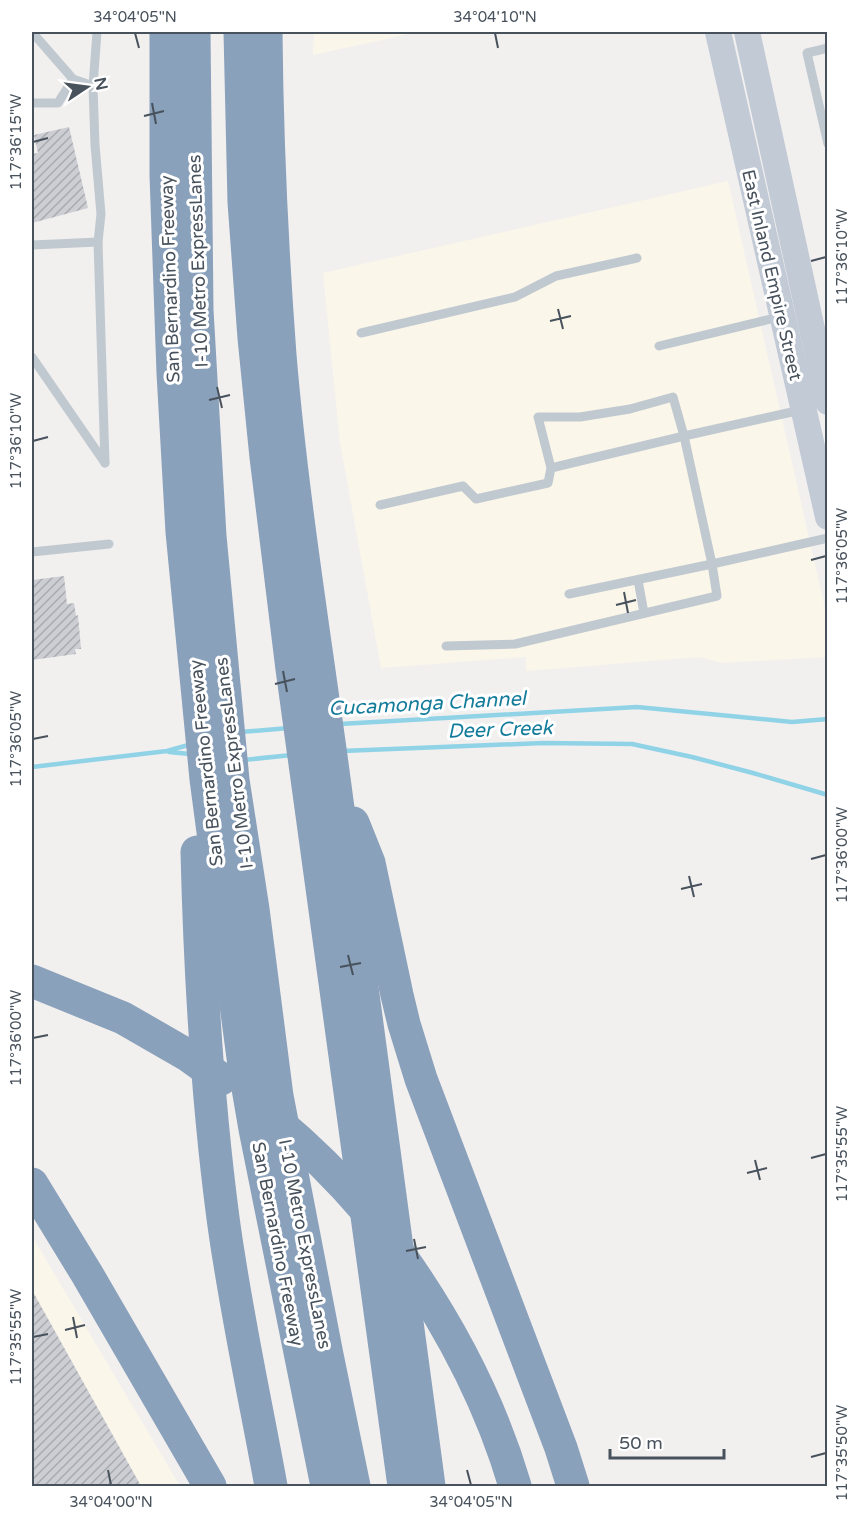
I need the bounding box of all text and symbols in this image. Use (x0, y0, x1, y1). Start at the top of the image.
text: 34°04'05"N (93, 8, 177, 26)
text: 34°04'10"N (453, 8, 537, 26)
north arrow (57, 57, 117, 117)
text: N (89, 75, 112, 92)
text: 117°36'15"W (7, 94, 25, 190)
street label: I-10 Metro ExpressLanes (183, 154, 213, 368)
street label: East Inland Empire Street (737, 167, 807, 383)
street label: San Bernardino Freeway (155, 175, 185, 383)
text: 117°36'10"W (833, 209, 851, 305)
text: 117°36'10"W (7, 393, 25, 489)
text: 117°36'05"W (833, 508, 851, 604)
street label: I-10 Metro ExpressLanes (210, 656, 258, 870)
street label: San Bernardino Freeway (184, 658, 228, 867)
water label: Cucamonga Channel (328, 687, 528, 721)
text: 117°36'05"W (7, 691, 25, 787)
water label: Deer Creek (447, 716, 555, 744)
text: 117°36'00"W (833, 807, 851, 903)
text: 117°36'00"W (7, 990, 25, 1086)
text: 117°35'55"W (833, 1106, 851, 1202)
street label: I-10 Metro ExpressLanes (274, 1137, 336, 1351)
street label: San Bernardino Freeway (247, 1140, 309, 1348)
text: 117°35'55"W (7, 1289, 25, 1385)
text: 117°35'50"W (833, 1405, 851, 1501)
scale bar (610, 1422, 724, 1460)
text: 50 m (619, 1432, 663, 1454)
text: 34°04'00"N (69, 1493, 153, 1511)
text: 34°04'05"N (429, 1493, 513, 1511)

